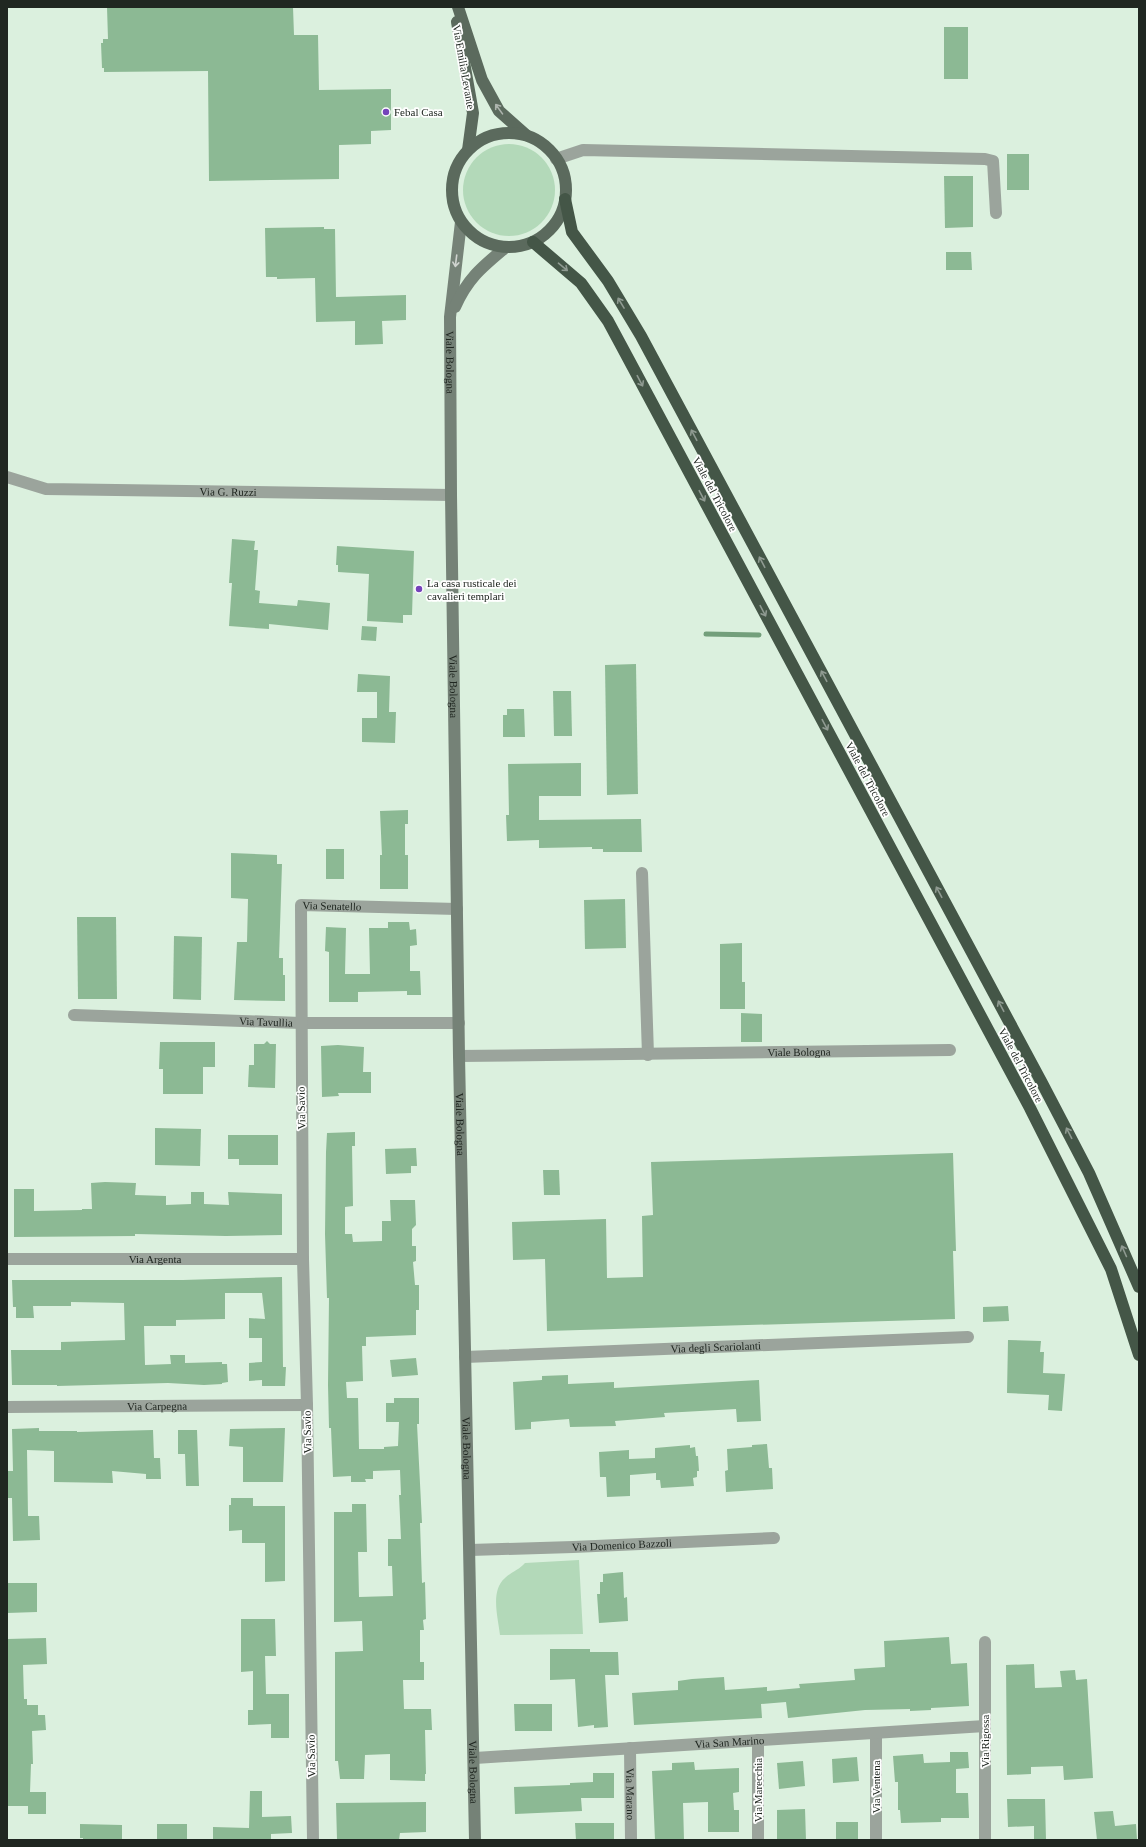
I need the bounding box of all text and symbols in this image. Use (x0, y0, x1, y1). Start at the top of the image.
street label: Via Emilia Levante (451, 24, 477, 110)
one-way arrow (495, 104, 503, 115)
place label: Febal Casa (394, 106, 443, 118)
marker: Febal Casa (381, 107, 391, 117)
one-way arrow (452, 254, 460, 267)
one-way arrow (557, 263, 568, 272)
one-way arrow (617, 297, 625, 309)
street label: Viale Bologna (444, 331, 456, 394)
one-way arrow (637, 375, 645, 387)
one-way arrow (690, 429, 697, 441)
street label: Viale del Tricolore (690, 455, 740, 533)
street label: Via G. Ruzzi (200, 485, 257, 498)
one-way arrow (698, 490, 706, 502)
one-way arrow (758, 556, 765, 568)
place label: La casa rusticale dei cavalieri templari (427, 577, 516, 602)
marker: La casa rusticale dei cavalieri templari (414, 584, 424, 594)
one-way arrow (760, 604, 768, 616)
street label: Viale Bologna (447, 655, 460, 718)
one-way arrow (819, 670, 827, 682)
one-way arrow (821, 719, 829, 731)
street label: Viale del Tricolore (843, 740, 893, 818)
one-way arrow (935, 886, 943, 898)
street label: Via Senatello (302, 899, 362, 913)
one-way arrow (997, 1000, 1004, 1012)
street label: Via Tavullia (239, 1015, 293, 1029)
street label: Viale del Tricolore (996, 1026, 1046, 1104)
street label: Viale Bologna (767, 1045, 831, 1058)
street label: Via Savio (295, 1086, 307, 1130)
street label: Viale Bologna (454, 1093, 467, 1156)
one-way arrow (1064, 1127, 1072, 1139)
one-way arrow (1120, 1245, 1127, 1257)
street label: Via Argenta (129, 1253, 181, 1265)
street label: Via degli Scariolanti (670, 1339, 761, 1355)
street label: Via Carpegna (127, 1400, 187, 1412)
street label: Via Savio (301, 1410, 313, 1454)
street label: Viale Bologna (460, 1416, 474, 1480)
street label: Via Domenico Bazzoli (572, 1537, 672, 1553)
street label: Via Rigossa (979, 1714, 991, 1767)
street label: Via Savio (305, 1734, 317, 1778)
street label: Via San Marino (694, 1734, 765, 1750)
street label: Viale Bologna (467, 1740, 480, 1804)
street label: Via Marecchia (752, 1758, 764, 1822)
street label: Via Ventena (870, 1760, 882, 1814)
street label: Via Marano (624, 1768, 637, 1821)

